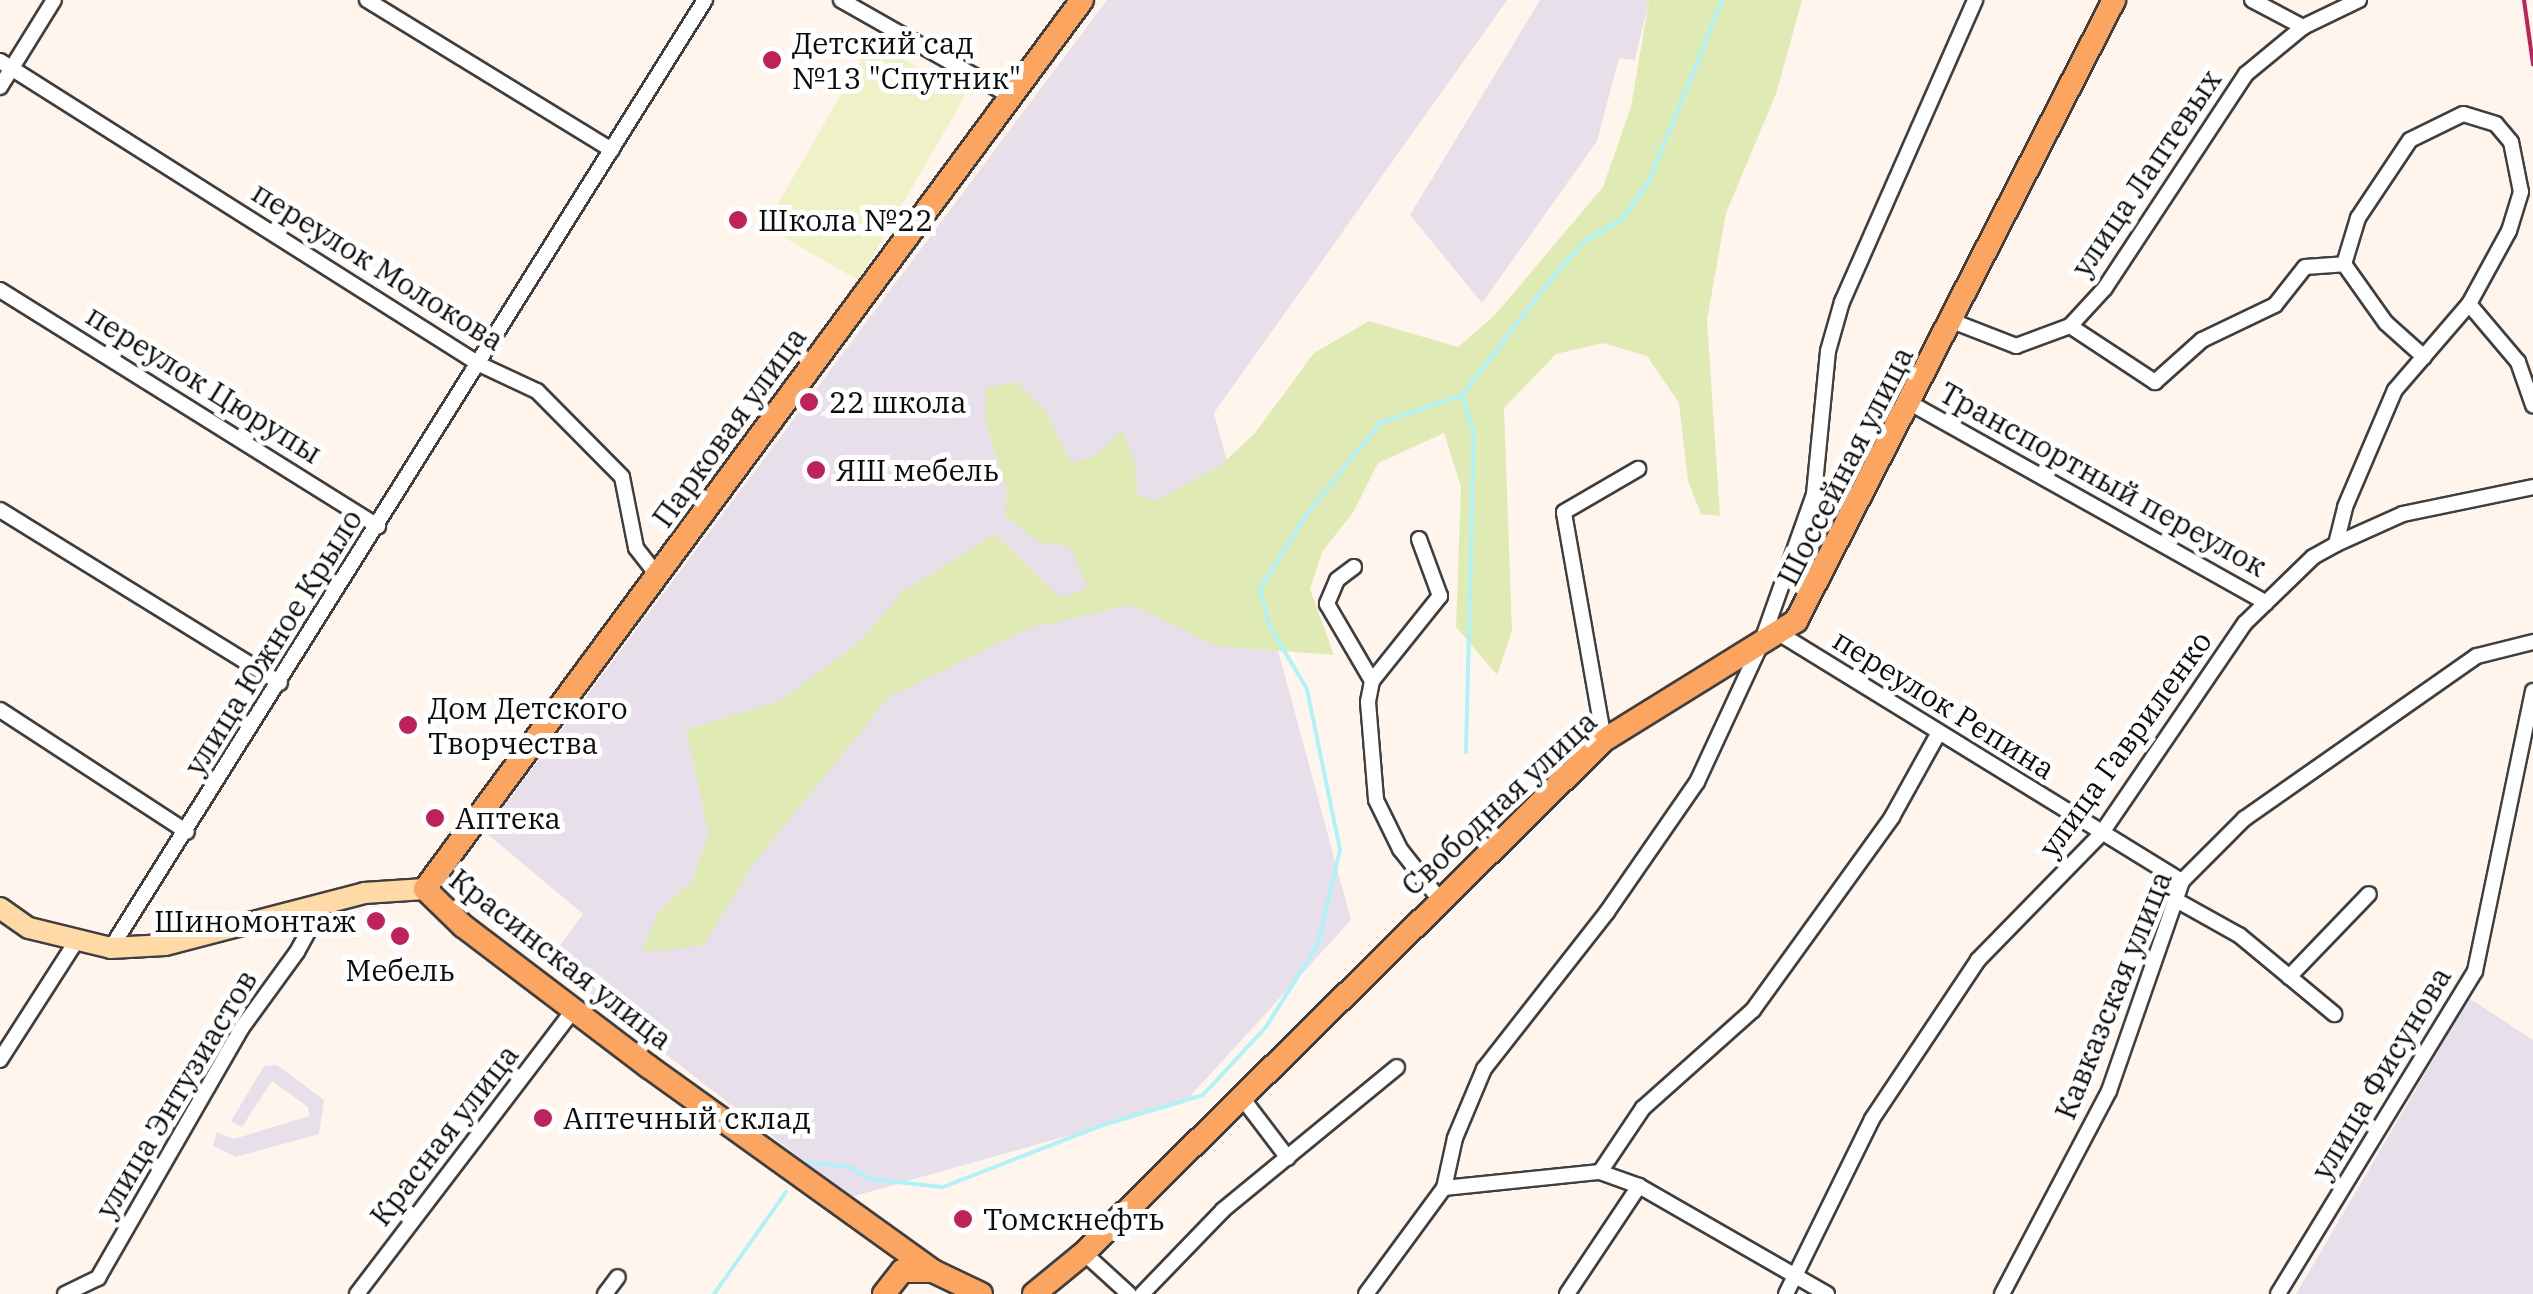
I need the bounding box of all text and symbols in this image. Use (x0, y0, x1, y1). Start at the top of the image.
place label: Детский сад №13 "Спутник" (792, 25, 1021, 96)
marker: Детский сад №13 "Спутник" (761, 49, 783, 71)
street label: улица Лаптевых (2063, 63, 2229, 283)
street label: переулок Молокова (245, 174, 511, 358)
place label: Школа №22 (758, 202, 933, 238)
marker: Школа №22 (727, 209, 749, 231)
street label: переулок Цюрупы (80, 297, 328, 471)
street label: Парковая улица (644, 320, 814, 534)
street label: Шоссейная улица (1769, 341, 1921, 591)
street label: Транспортный переулок (1933, 374, 2273, 584)
place label: 22 школа (829, 384, 967, 420)
marker: 22 школа (798, 391, 820, 413)
place label: ЯШ мебель (836, 452, 999, 488)
marker: ЯШ мебель (805, 459, 827, 481)
street label: улица Южное Крыло (176, 502, 370, 782)
street label: переулок Репина (1826, 621, 2062, 787)
street label: улица Гавриленко (2031, 624, 2219, 864)
place label: Дом Детского Творчества (428, 690, 628, 760)
street label: Свободная улица (1394, 703, 1604, 903)
marker: Дом Детского Творчества (397, 714, 419, 736)
place label: Аптека (455, 800, 561, 836)
marker: Аптека (424, 807, 446, 829)
street label: Красинская улица (442, 861, 680, 1057)
street label: Кавказская улица (2047, 866, 2179, 1124)
place label: Шиномонтаж (154, 903, 356, 939)
marker: Шиномонтаж (365, 910, 387, 932)
marker: Мебель (389, 925, 411, 947)
place label: Мебель (345, 952, 455, 988)
street label: улица Фисунова (2303, 960, 2459, 1186)
street label: улица Энтузиастов (88, 963, 264, 1225)
street label: Красная улица (362, 1037, 526, 1233)
place label: Аптечный склад (563, 1100, 811, 1136)
marker: Аптечный склад (532, 1107, 554, 1129)
place label: Томскнефть (983, 1201, 1165, 1237)
marker: Томскнефть (952, 1208, 974, 1230)

